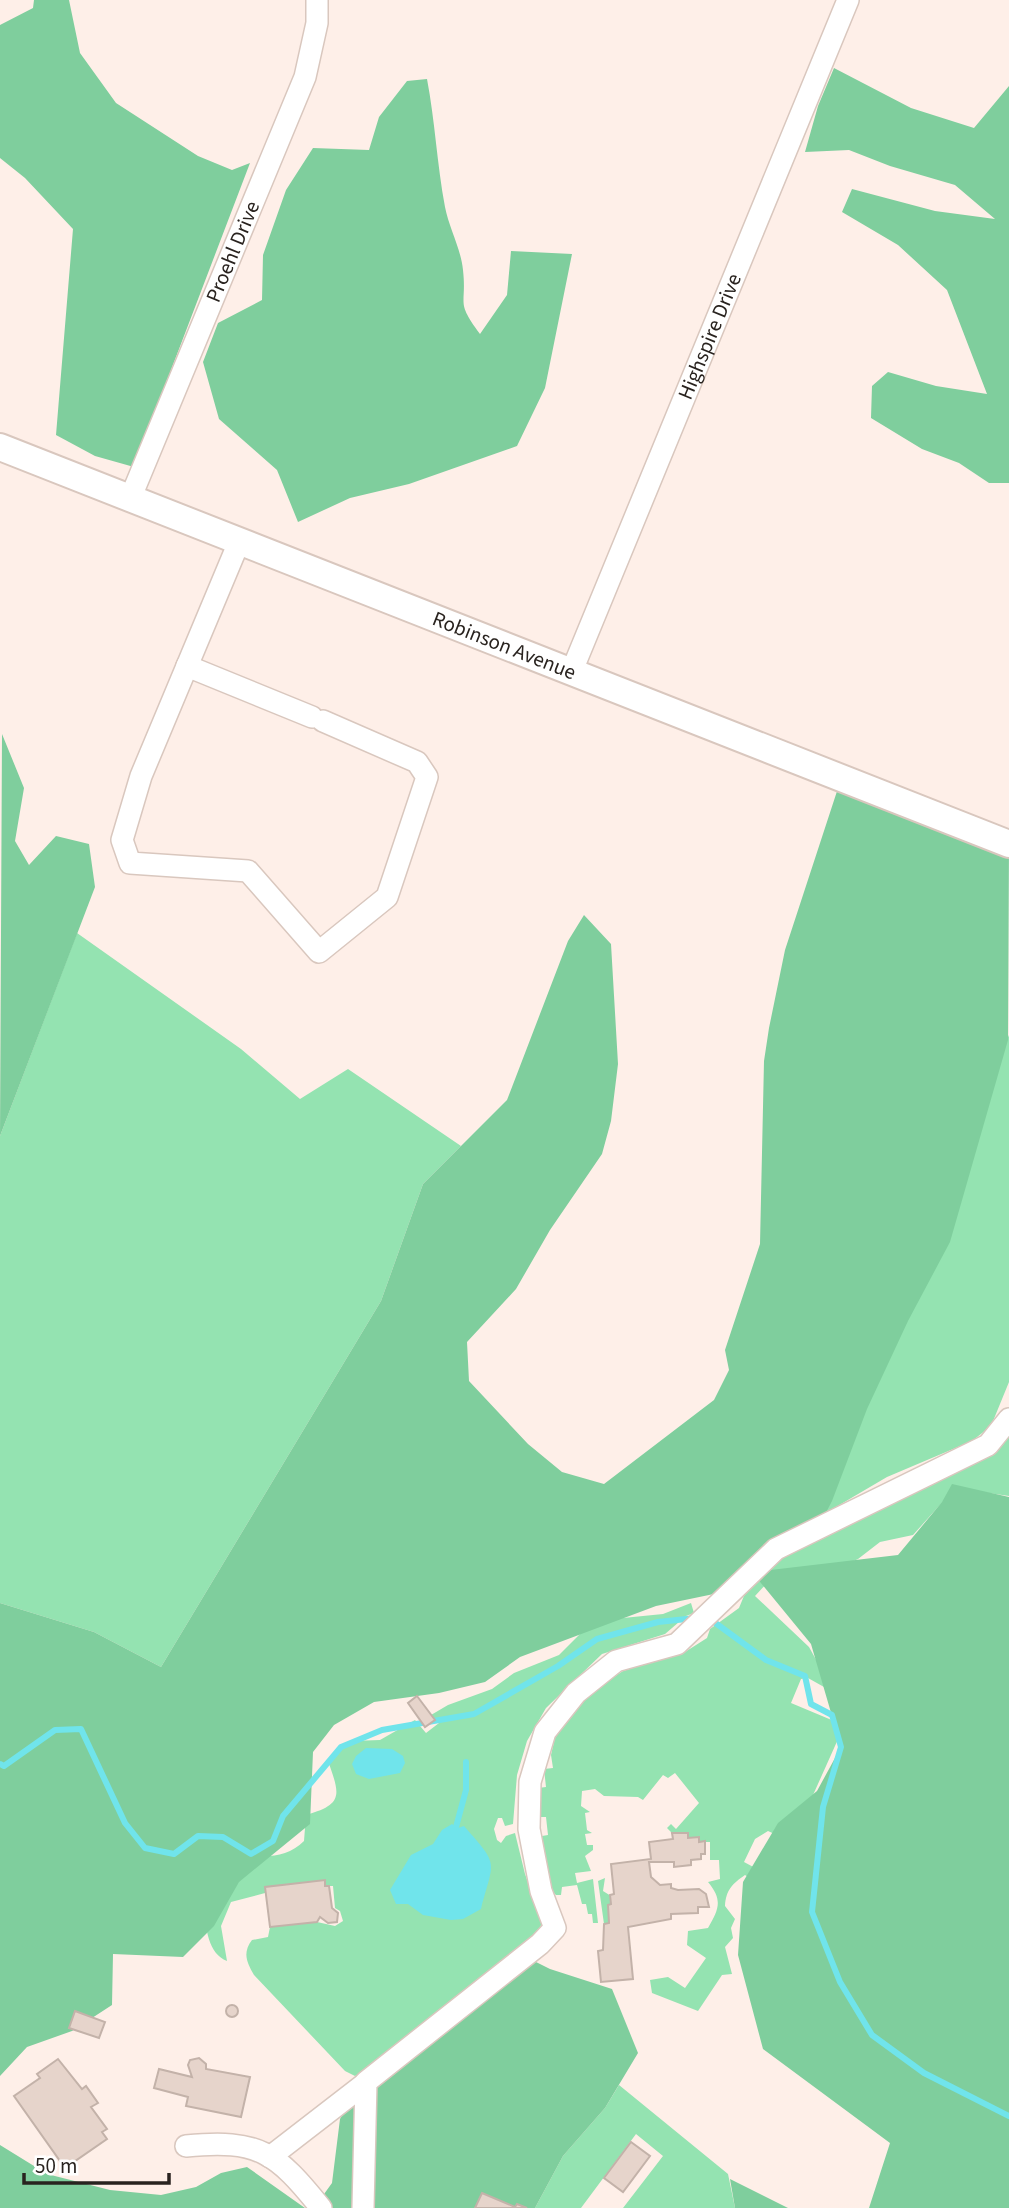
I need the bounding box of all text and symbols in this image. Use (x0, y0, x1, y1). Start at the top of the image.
street label: Proehl Drive (198, 196, 267, 307)
street label: Highspire Drive (670, 269, 749, 404)
street label: Robinson Avenue (428, 604, 581, 687)
scale bar (24, 2142, 170, 2186)
text: 50 m (35, 2151, 77, 2181)

